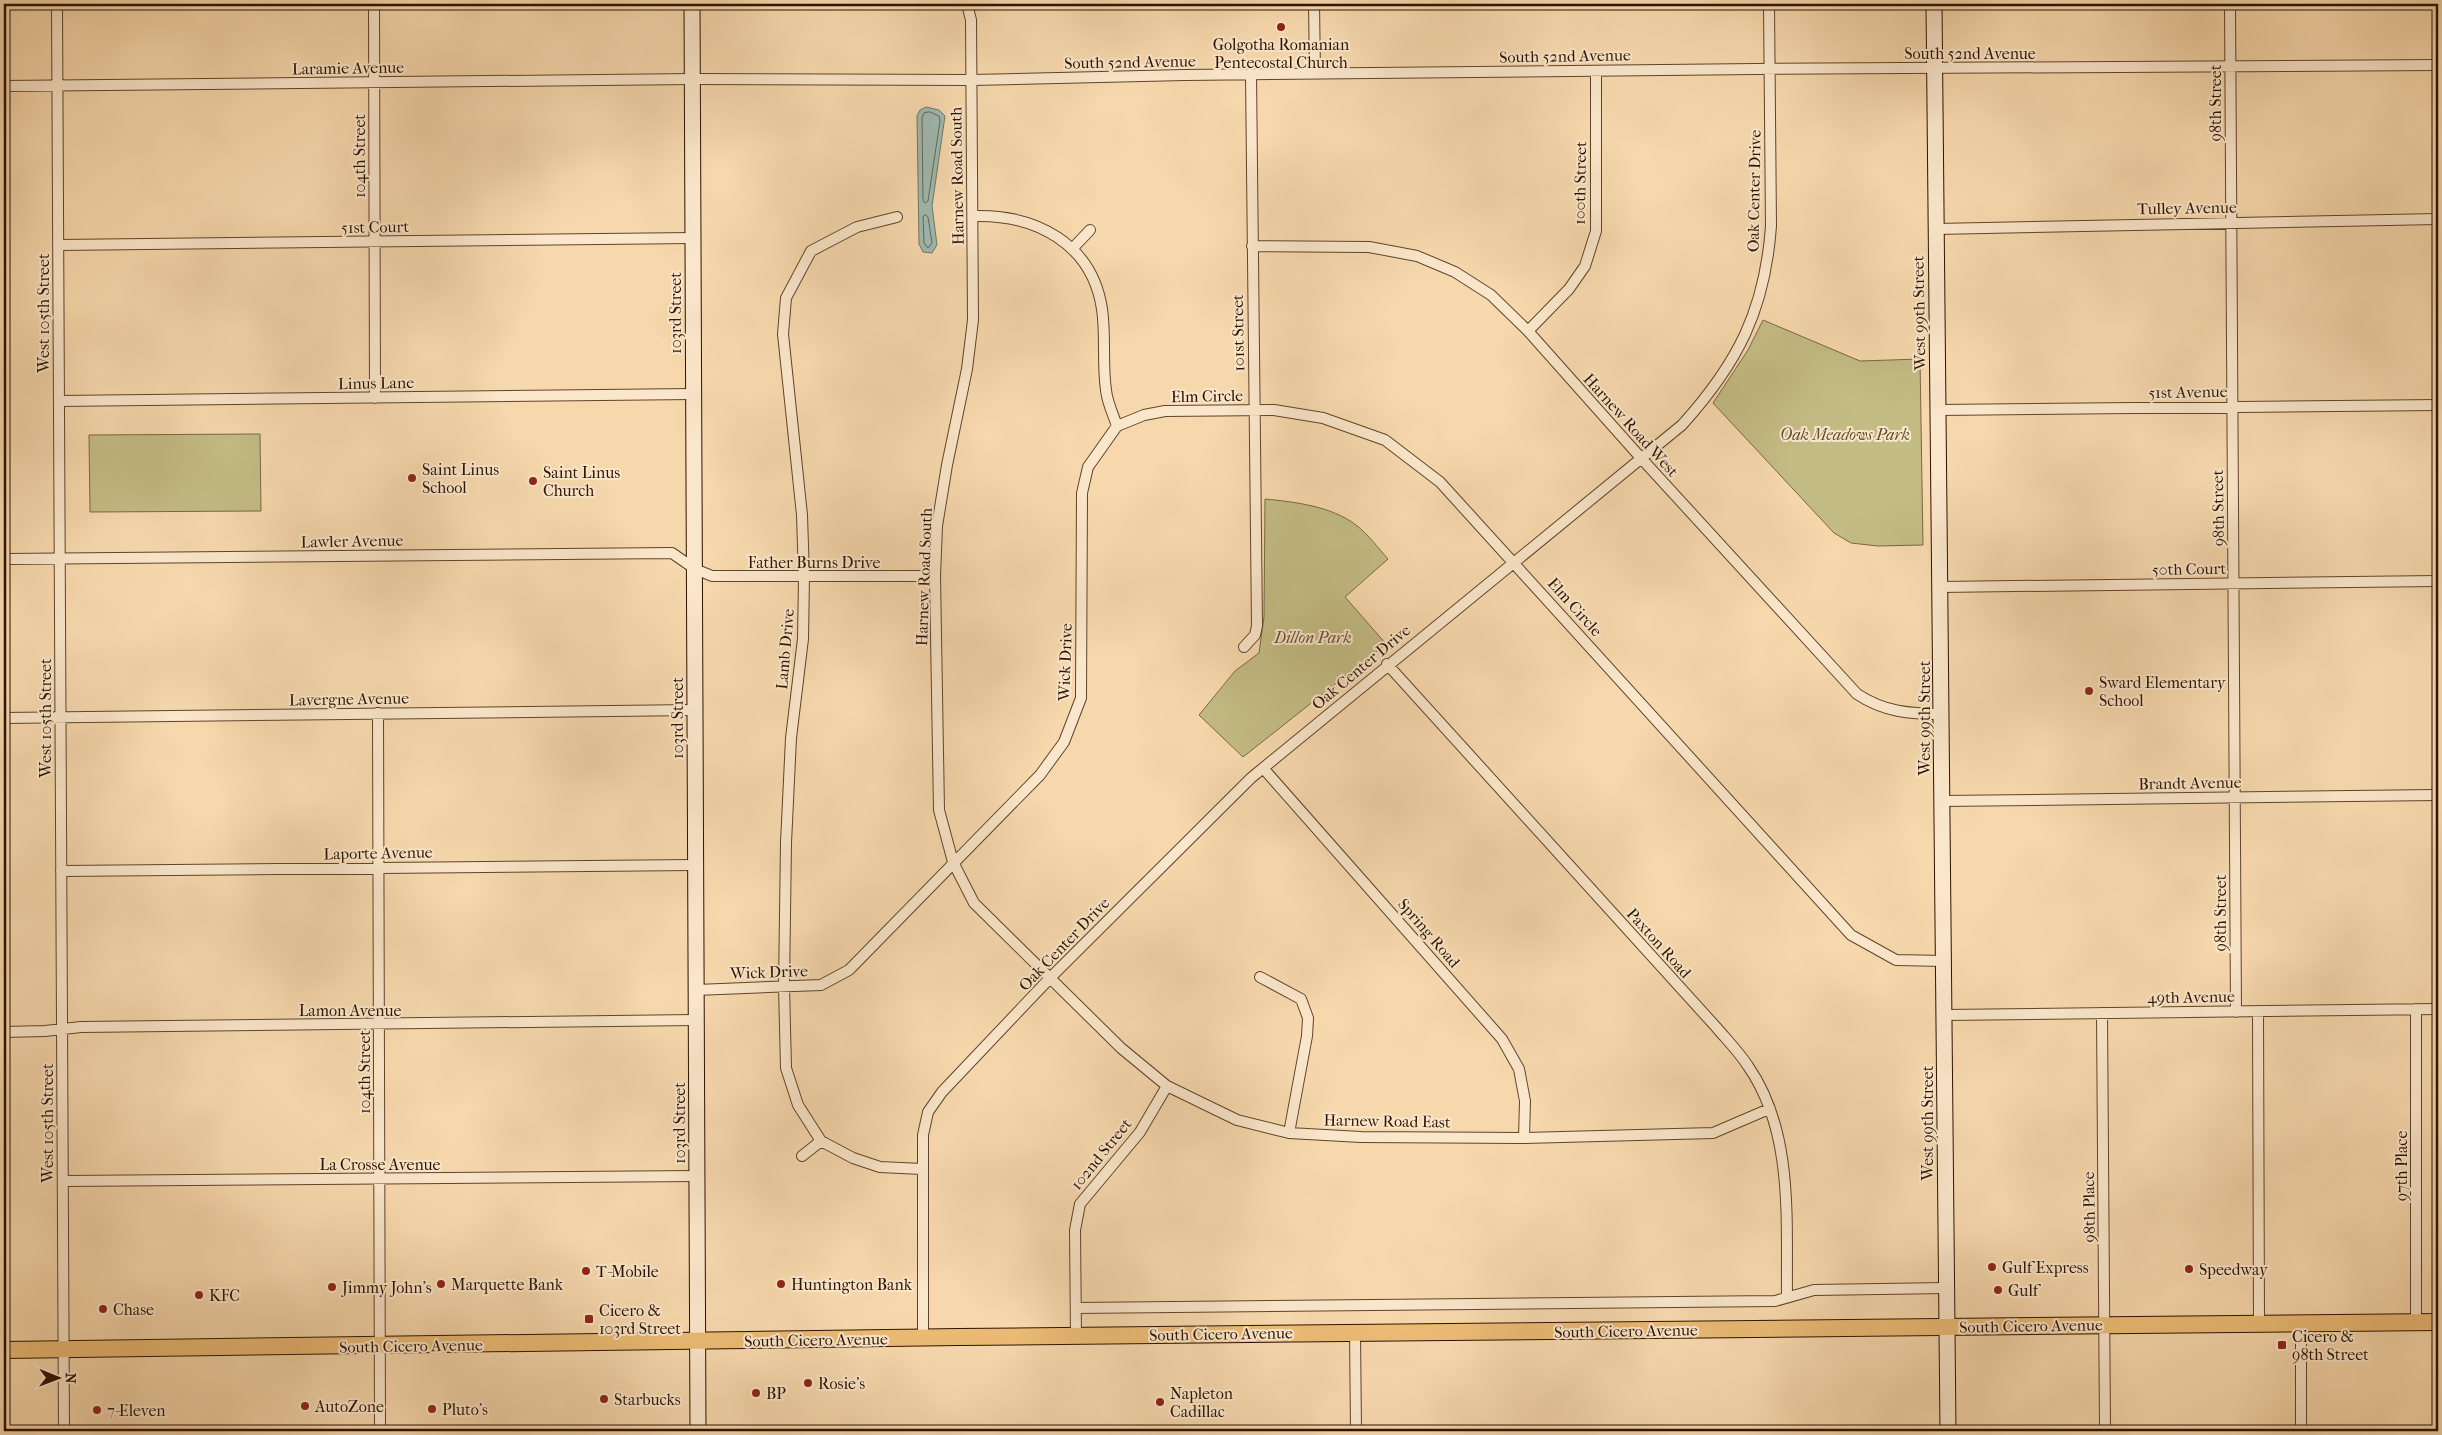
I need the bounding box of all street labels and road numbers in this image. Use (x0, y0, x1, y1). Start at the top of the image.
street label: South 52nd Avenue (1904, 44, 2036, 63)
street label: South 52nd Avenue (1499, 45, 1631, 67)
street label: South 52nd Avenue (1064, 51, 1196, 73)
street label: Laramie Avenue (292, 58, 404, 78)
street label: 98th Street (2206, 64, 2225, 141)
street label: Harnew Road South (946, 107, 968, 245)
street label: 104th Street (350, 114, 369, 198)
street label: Oak Center Drive (1743, 129, 1765, 252)
street label: 100th Street (1570, 141, 1590, 225)
street label: Tulley Avenue (2137, 198, 2237, 218)
street label: 51st Court (341, 217, 409, 237)
street label: West 105th Street (34, 253, 53, 374)
street label: West 99th Street (1908, 255, 1930, 372)
street label: 103rd Street (666, 272, 685, 354)
street label: 101st Street (1228, 294, 1248, 372)
street label: Harnew Road West (1580, 369, 1683, 481)
street label: Linus Lane (338, 373, 414, 393)
street label: 51st Avenue (2148, 382, 2228, 402)
street label: Elm Circle (1171, 386, 1243, 406)
street label: 98th Street (2208, 469, 2228, 547)
street label: Harnew Road South (912, 508, 936, 646)
street label: Lawler Avenue (301, 531, 404, 551)
street label: Father Burns Drive (748, 553, 880, 572)
street label: 50th Court (2152, 559, 2227, 579)
street label: Elm Circle (1544, 574, 1606, 640)
street label: Lamb Drive (772, 608, 798, 690)
street label: Oak Center Drive (1308, 620, 1414, 714)
street label: Wick Drive (1054, 623, 1076, 702)
street label: West 105th Street (36, 658, 55, 779)
street label: West 99th Street (1915, 660, 1934, 776)
street label: 103rd Street (668, 677, 687, 759)
street label: Lavergne Avenue (289, 688, 409, 710)
street label: Brandt Avenue (2138, 773, 2242, 793)
street label: Laporte Avenue (323, 843, 433, 863)
street label: 98th Street (2211, 874, 2230, 951)
street label: Oak Center Drive (1015, 893, 1113, 995)
street label: Spring Road (1394, 895, 1464, 972)
street label: Paxton Road (1623, 904, 1695, 982)
street label: Wick Drive (729, 961, 808, 983)
street label: 49th Avenue (2147, 987, 2235, 1007)
street label: Lamon Avenue (299, 1001, 401, 1020)
street label: 104th Street (355, 1030, 374, 1114)
street label: West 105th Street (38, 1063, 57, 1184)
street label: West 99th Street (1918, 1065, 1937, 1181)
street label: 103rd Street (670, 1082, 689, 1164)
street label: Harnew Road East (1323, 1110, 1451, 1132)
street label: 102nd Street (1066, 1114, 1136, 1193)
street label: 97th Place (2392, 1131, 2411, 1201)
street label: La Crosse Avenue (320, 1155, 441, 1174)
street label: 98th Place (2079, 1171, 2099, 1243)
street label: South Cicero Avenue (1959, 1315, 2103, 1337)
street label: South Cicero Avenue (1554, 1320, 1698, 1342)
street label: South Cicero Avenue (1149, 1323, 1293, 1345)
street label: South Cicero Avenue (744, 1329, 888, 1351)
street label: South Cicero Avenue (339, 1335, 483, 1357)

